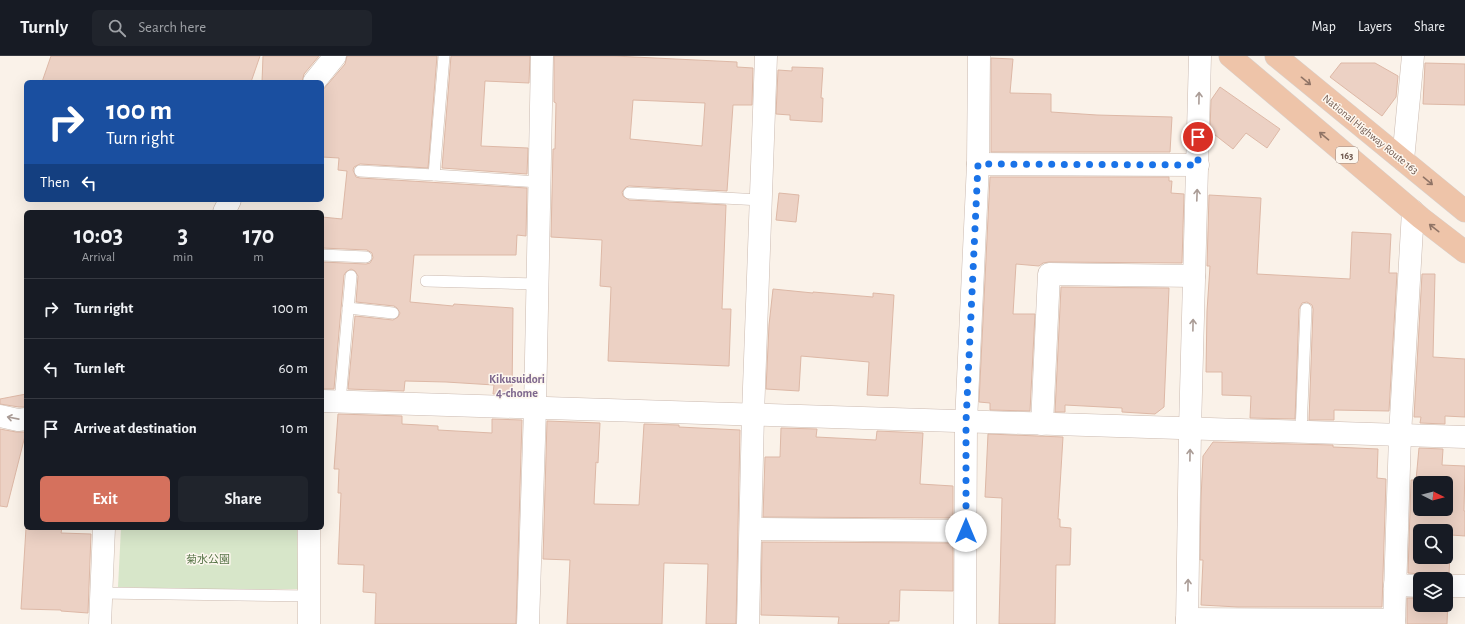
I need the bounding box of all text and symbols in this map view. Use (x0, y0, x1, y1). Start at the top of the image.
search box (92, 10, 372, 46)
icon: search (106, 17, 128, 39)
text: Turnly (20, 18, 68, 37)
text: Search here (138, 20, 206, 35)
text: Map (1311, 20, 1336, 34)
text: Layers (1358, 20, 1392, 34)
text: Share (1414, 20, 1445, 34)
one-way arrow (1301, 76, 1312, 85)
street label: National Highway Route 163 (1320, 91, 1422, 177)
one-way arrow (1195, 92, 1203, 105)
icon: right (40, 96, 92, 148)
text: 100 m (106, 97, 172, 125)
pin (1181, 120, 1215, 154)
icon: arrive (1187, 126, 1209, 148)
text: Turn right (106, 130, 175, 148)
one-way arrow (1319, 131, 1330, 140)
road number: 163 (1336, 147, 1358, 163)
icon: left (78, 172, 100, 194)
text: Then (40, 175, 70, 190)
one-way arrow (1423, 177, 1434, 186)
one-way arrow (1193, 189, 1200, 202)
text: 10:03 (74, 224, 123, 248)
text: 3 (178, 224, 188, 248)
text: 170 (243, 224, 274, 248)
one-way arrow (1429, 224, 1440, 233)
text: Arrival (82, 251, 115, 264)
text: min (173, 251, 193, 264)
text: m (253, 251, 264, 264)
icon: right (40, 298, 62, 320)
text: Turn right (74, 301, 133, 316)
text: 100 m (273, 301, 308, 316)
one-way arrow (1189, 319, 1196, 332)
icon: left (40, 358, 62, 380)
text: Turn left (74, 361, 125, 376)
text: 60 m (279, 361, 308, 376)
district label: Kikusuidori 4-chome (489, 373, 545, 399)
one-way arrow (7, 414, 20, 422)
icon: arrive (40, 418, 62, 440)
text: Arrive at destination (74, 421, 197, 436)
text: 10 m (280, 421, 308, 436)
one-way arrow (1186, 449, 1193, 462)
button: Exit (40, 476, 170, 522)
button: Share (178, 476, 308, 522)
north arrow (1413, 476, 1453, 516)
map controls (1413, 476, 1453, 612)
position arrow (945, 510, 987, 552)
button: search (1413, 524, 1453, 564)
park label: 菊水公園 (186, 553, 230, 565)
button: layers (1413, 572, 1453, 612)
one-way arrow (1184, 579, 1192, 592)

